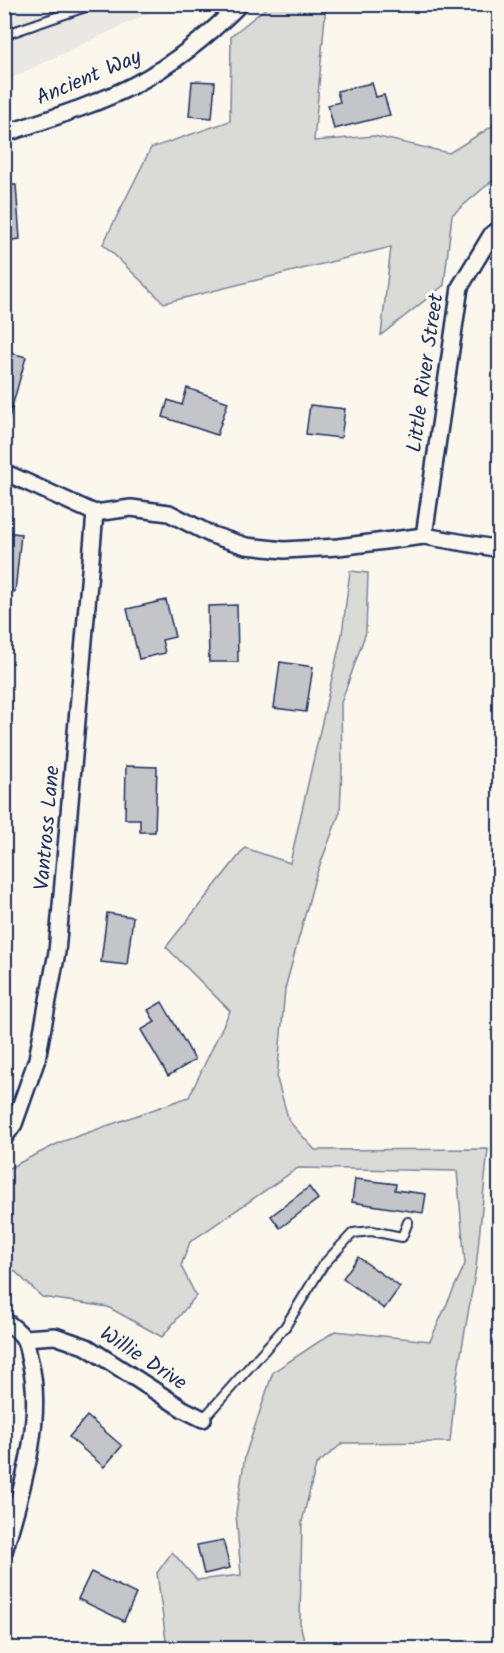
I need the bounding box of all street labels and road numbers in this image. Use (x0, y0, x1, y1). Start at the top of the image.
street label: Ancient Way (31, 41, 147, 115)
street label: Little River Street (399, 291, 454, 454)
street label: Vantross Lane (26, 764, 70, 892)
street label: Willie Drive (93, 1318, 194, 1400)

